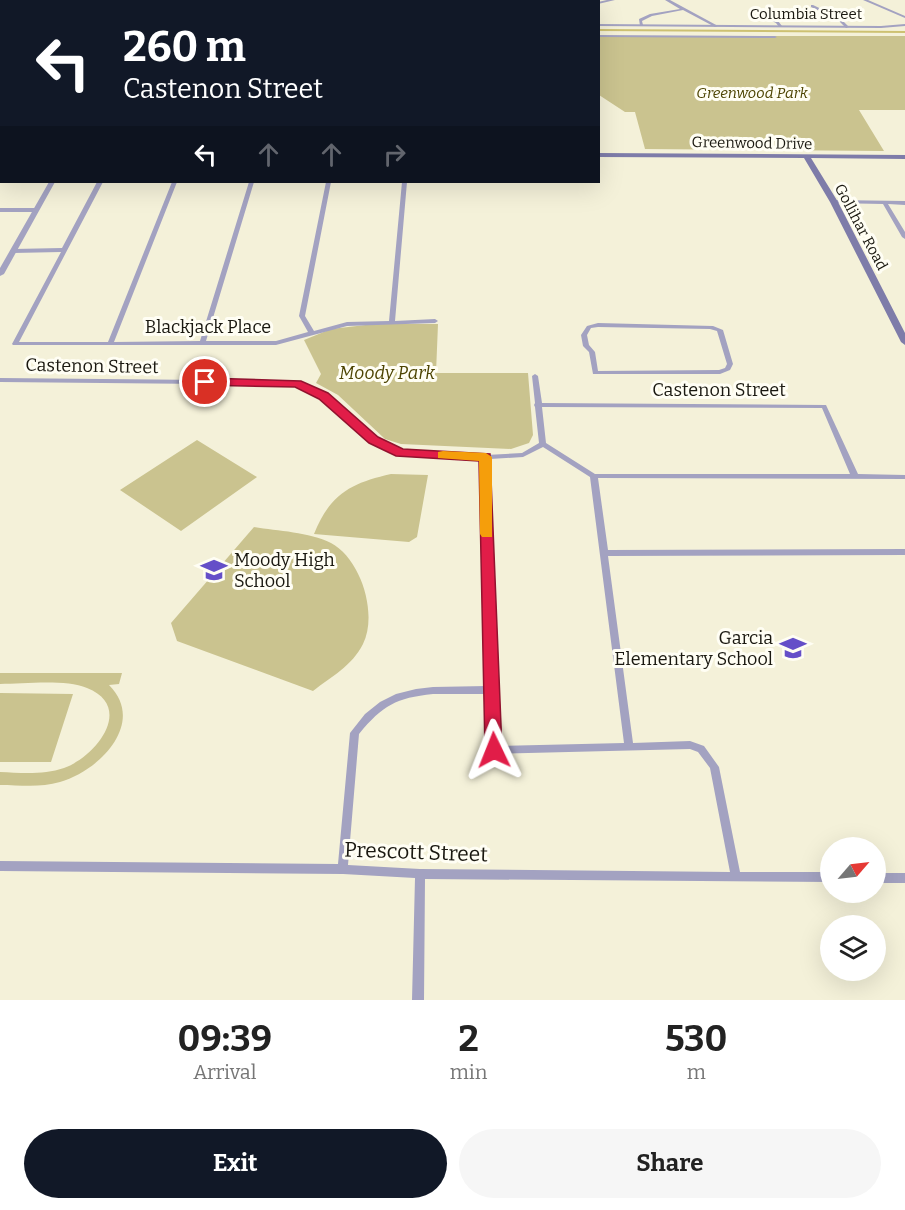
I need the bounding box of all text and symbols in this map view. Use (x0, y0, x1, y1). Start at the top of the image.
street label: Columbia Street (750, 5, 863, 23)
text: 260 m (123, 22, 246, 72)
icon: left (24, 24, 102, 102)
text: Castenon Street (123, 73, 323, 105)
park label: Greenwood Park (696, 84, 809, 102)
street label: Greenwood Drive (691, 133, 813, 153)
icon: left (189, 138, 222, 171)
icon: ahead (252, 138, 285, 171)
icon: ahead (315, 138, 348, 171)
icon: right (378, 138, 411, 171)
street label: Gollihar Road (831, 181, 891, 273)
street label: Blackjack Place (145, 316, 271, 338)
street label: Castenon Street (25, 354, 159, 378)
pin (179, 356, 230, 407)
park label: Moody Park (339, 362, 435, 384)
icon: arrive (188, 365, 221, 398)
street label: Castenon Street (652, 379, 786, 401)
place label: Moody High School (234, 549, 335, 592)
school or university icon: Moody High School (199, 555, 229, 585)
place label: Garcia Elementary School (614, 627, 773, 670)
school or university icon: Garcia Elementary School (778, 633, 808, 663)
position arrow (462, 718, 526, 782)
street label: Prescott Street (344, 836, 489, 868)
north arrow (820, 837, 886, 903)
map controls (820, 837, 886, 981)
button: layers (820, 915, 886, 981)
text: 09:39 (178, 1017, 272, 1061)
text: 2 (458, 1017, 479, 1061)
text: 530 (665, 1017, 727, 1061)
text: Arrival (193, 1060, 257, 1084)
text: min (450, 1060, 487, 1084)
text: m (687, 1060, 706, 1084)
button: Exit (24, 1129, 447, 1198)
button: Share (459, 1129, 881, 1198)

